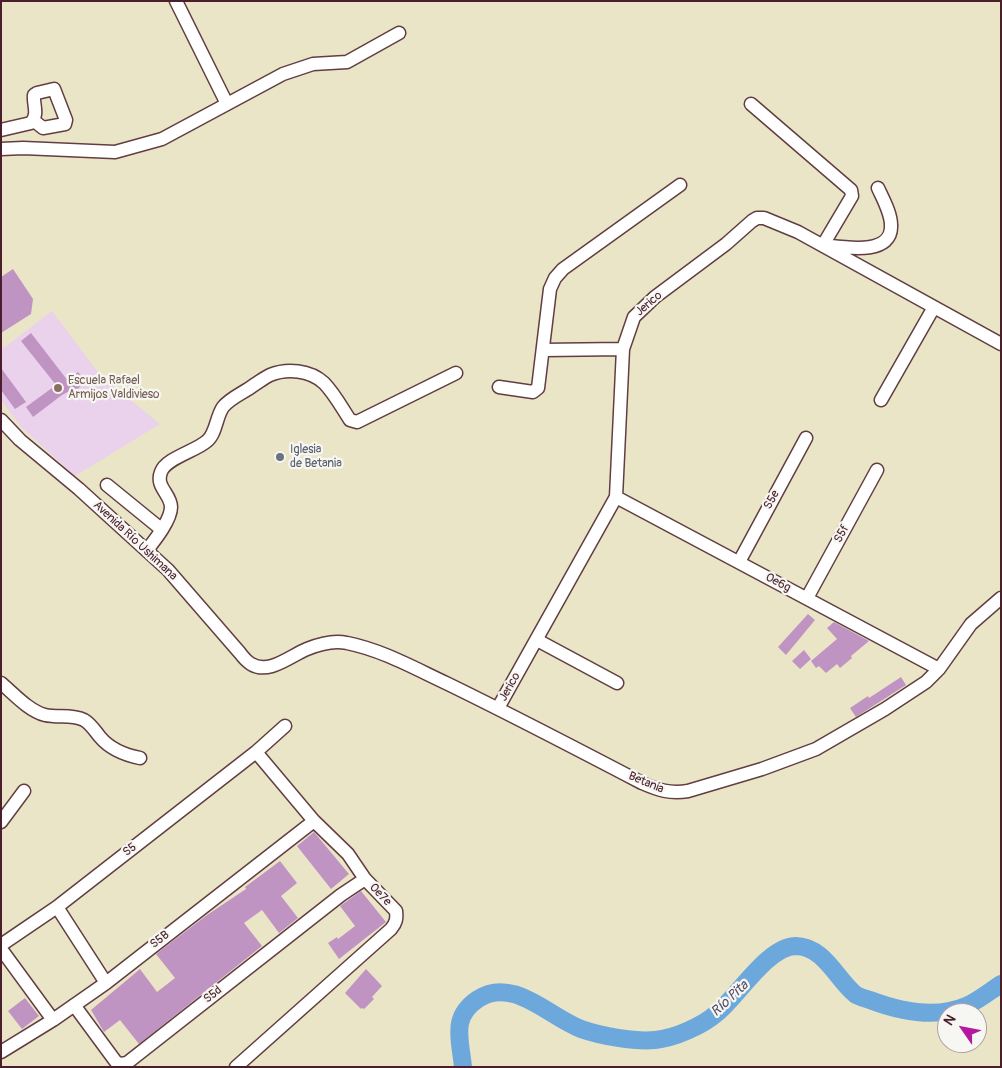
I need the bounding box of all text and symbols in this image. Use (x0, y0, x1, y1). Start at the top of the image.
street label: Jerico (633, 289, 665, 319)
place label: Escuela Rafael Armijos Valdivieso (68, 374, 160, 402)
marker: Escuela Rafael Armijos Valdivieso (52, 382, 64, 394)
place label: Iglesia de Betania (290, 443, 342, 471)
marker: Iglesia de Betania (274, 451, 286, 463)
street label: S5e (761, 488, 783, 512)
street label: Avenida Río Ushimana (90, 498, 180, 584)
street label: S5f (831, 522, 853, 546)
street label: Oe6g (763, 570, 793, 596)
street label: Jerico (496, 670, 524, 704)
street label: Betania (626, 769, 666, 797)
street label: S5 (120, 840, 140, 860)
street label: Oe7e (366, 881, 394, 909)
street label: S5B (148, 928, 172, 952)
water label: Río Pita (708, 978, 752, 1020)
street label: S5d (201, 983, 225, 1007)
north arrow (937, 1003, 987, 1053)
text: N (940, 1012, 960, 1029)

